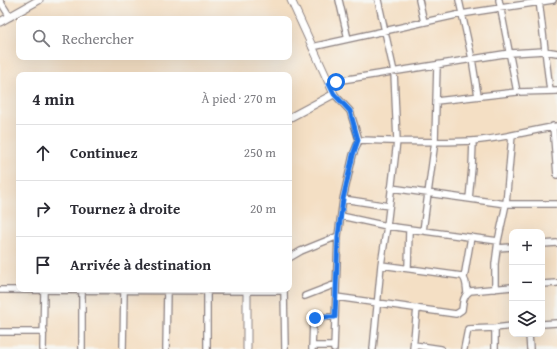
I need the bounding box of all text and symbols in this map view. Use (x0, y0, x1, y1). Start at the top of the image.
search box (16, 16, 292, 60)
icon: search (30, 27, 52, 49)
text: Rechercher (62, 28, 134, 49)
route start (327, 73, 345, 91)
text: 4 min (32, 86, 74, 111)
text: À pied · 270 m (201, 89, 276, 108)
icon: ahead (32, 142, 54, 164)
text: Continuez (70, 142, 138, 163)
text: 250 m (244, 143, 276, 162)
icon: right (32, 198, 54, 220)
text: Tournez à droite (70, 198, 180, 219)
text: 20 m (250, 199, 276, 218)
map controls (509, 229, 545, 337)
button: + (509, 229, 545, 265)
icon: arrive (32, 254, 54, 276)
text: Arrivée à destination (70, 254, 211, 275)
button: − (509, 265, 545, 301)
button: layers (509, 301, 545, 337)
route end (306, 309, 324, 327)

